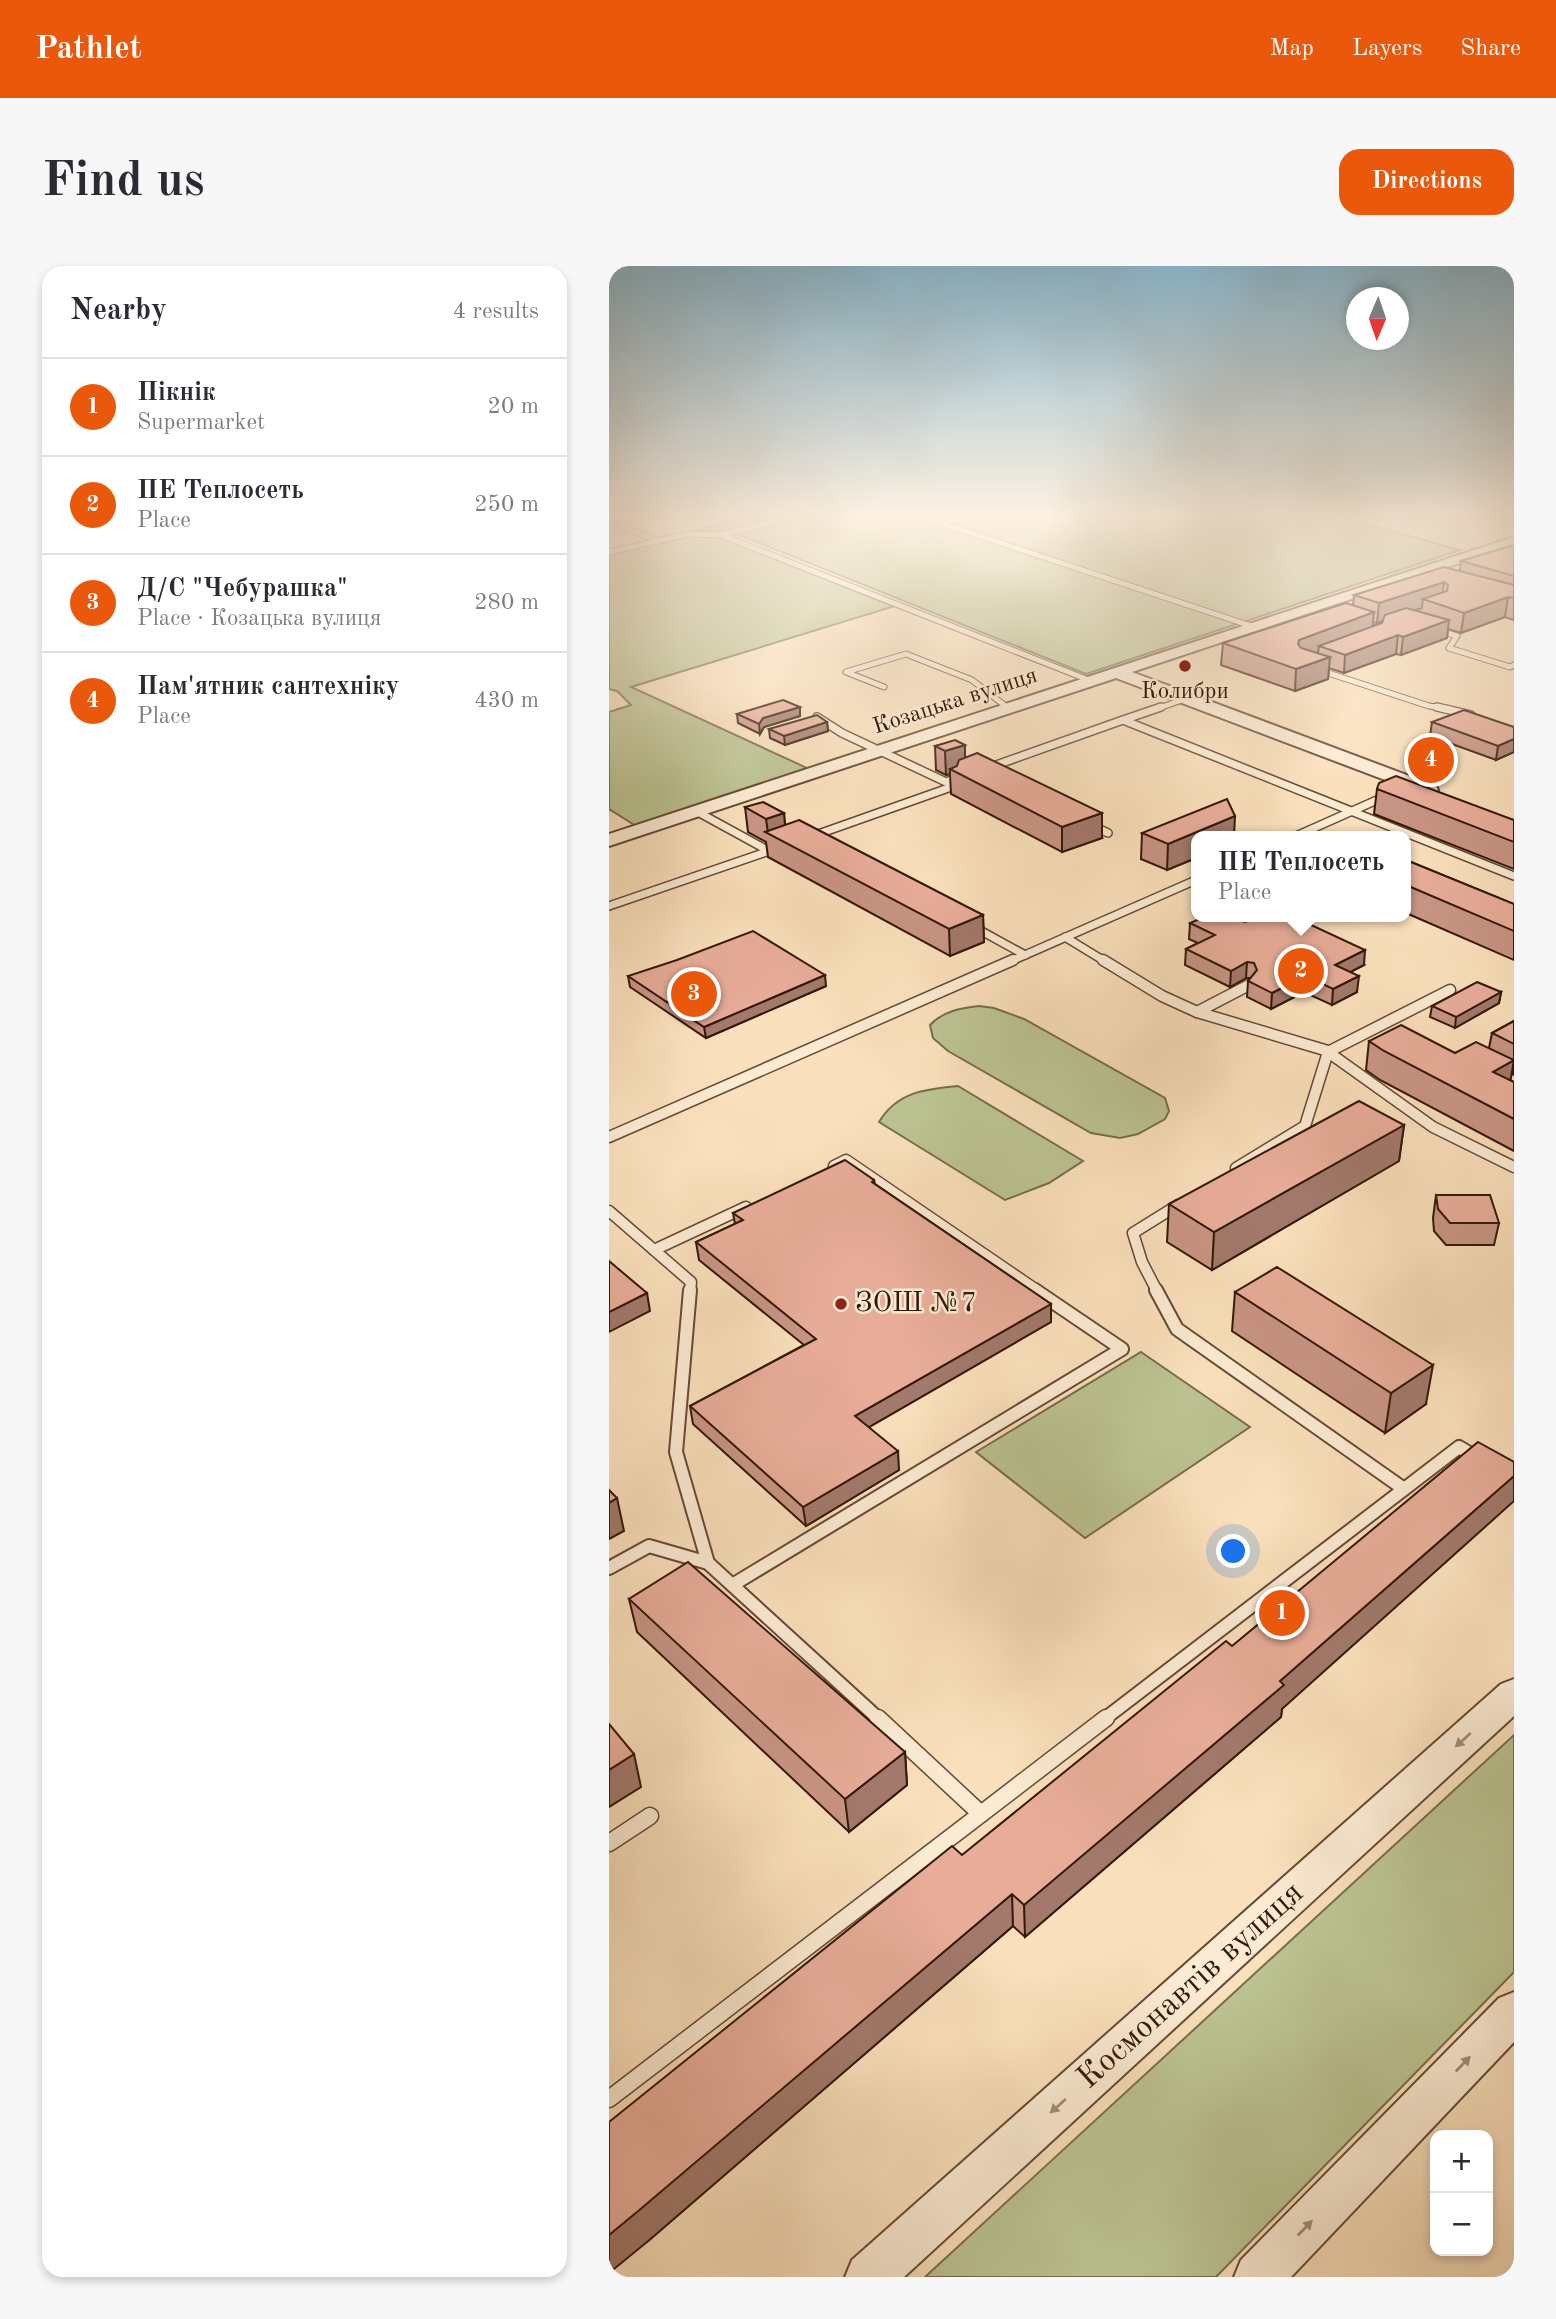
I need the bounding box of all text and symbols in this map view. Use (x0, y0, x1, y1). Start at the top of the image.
text: Pathlet (35, 33, 142, 66)
text: Map (1270, 37, 1314, 61)
text: Layers (1352, 37, 1422, 61)
text: Share (1460, 37, 1521, 61)
button: Directions (1339, 149, 1514, 215)
text: Find us (42, 158, 205, 207)
north arrow (1346, 287, 1409, 350)
text: Nearby (70, 296, 167, 326)
text: 4 results (453, 300, 539, 323)
text: Пікнік (137, 380, 216, 406)
text: 1 (86, 395, 100, 418)
text: 20 m (488, 395, 539, 418)
text: Supermarket (137, 411, 265, 434)
text: ПЕ Теплосеть (137, 478, 304, 504)
text: 2 (86, 493, 100, 516)
text: 250 m (474, 493, 539, 516)
text: Place (137, 509, 191, 532)
text: Д/С "Чебурашка" (137, 576, 347, 602)
text: 3 (86, 591, 100, 614)
text: 280 m (474, 591, 539, 614)
text: Place · Козацька вулиця (137, 607, 382, 630)
marker: Колибри (1177, 658, 1193, 674)
street label: Козацька вулиця (870, 664, 1040, 738)
text: Пам'ятник сантехніку (137, 674, 399, 700)
place label: Колибри (1141, 680, 1229, 703)
text: 4 (86, 689, 100, 712)
text: 430 m (474, 689, 539, 712)
text: Place (137, 705, 191, 728)
pin: 4 (1408, 734, 1454, 786)
popup (1191, 831, 1411, 922)
text: ПЕ Теплосеть (1218, 850, 1384, 876)
text: Place (1218, 881, 1271, 904)
pin: 2 (1278, 945, 1324, 997)
pin: 3 (671, 968, 717, 1020)
place label: ЗОШ №7 (855, 1290, 977, 1318)
marker: ЗОШ №7 (833, 1296, 849, 1312)
your location (1216, 1534, 1250, 1568)
pin: 1 (1259, 1587, 1305, 1639)
one-way arrow (1454, 1732, 1472, 1748)
street label: Космонавтів вулиця (1072, 1876, 1310, 2096)
one-way arrow (1455, 2056, 1472, 2073)
one-way arrow (1049, 2098, 1067, 2114)
map controls (1430, 2130, 1493, 2256)
button: + (1430, 2130, 1493, 2193)
button: − (1430, 2193, 1493, 2256)
one-way arrow (1297, 2220, 1313, 2237)

